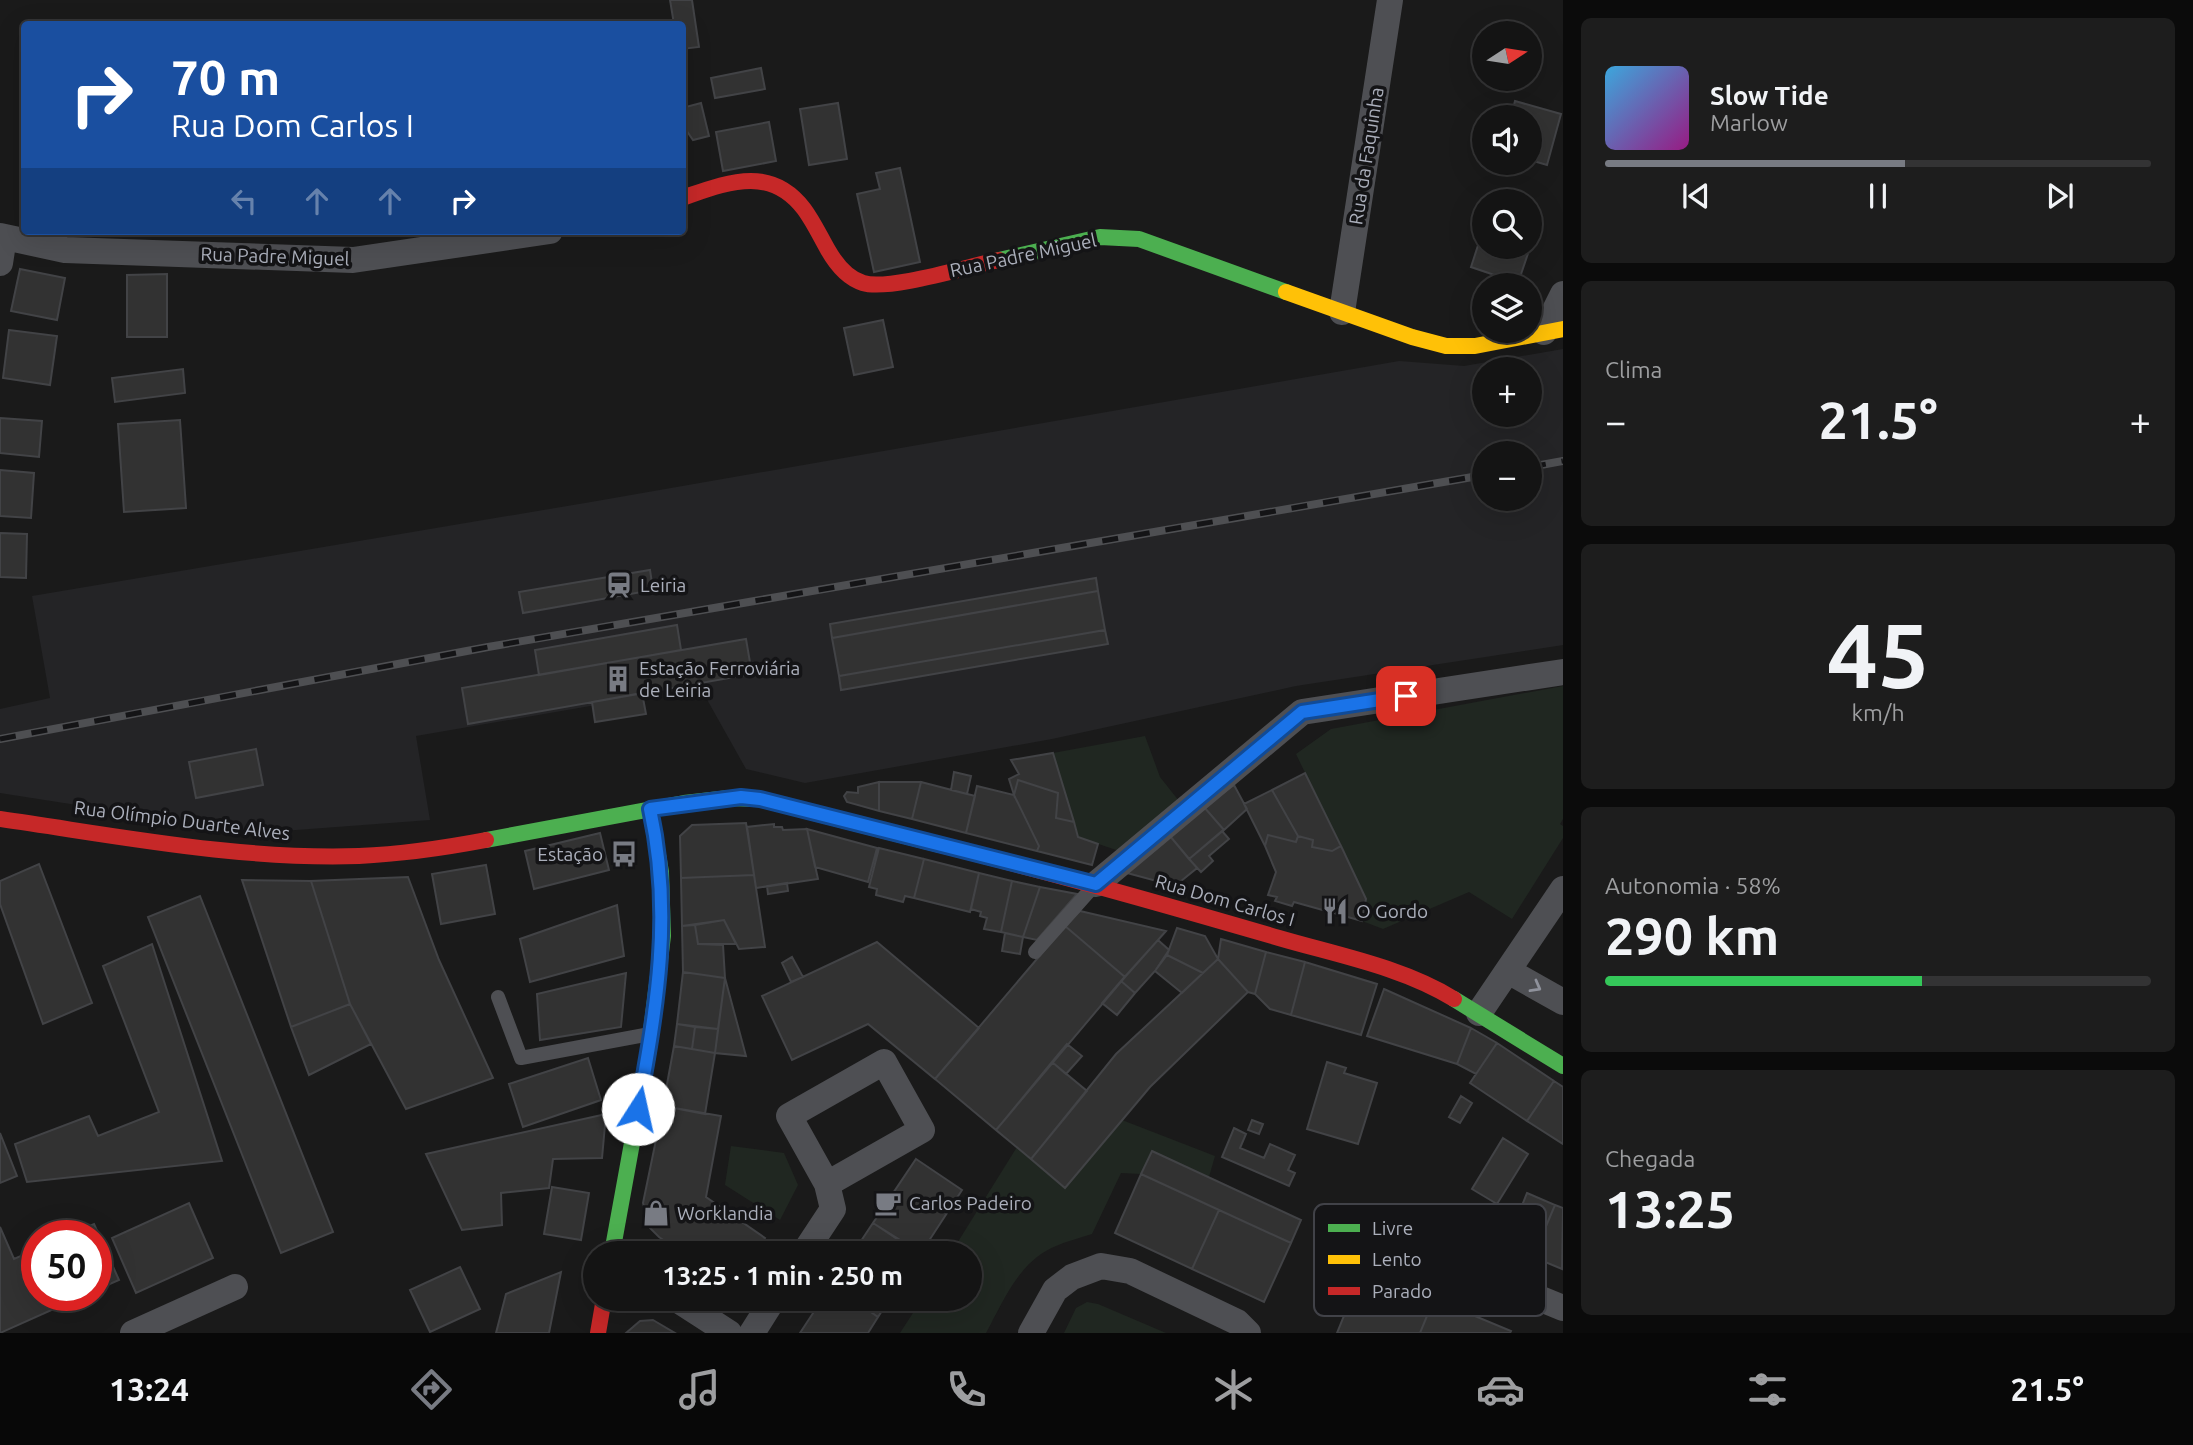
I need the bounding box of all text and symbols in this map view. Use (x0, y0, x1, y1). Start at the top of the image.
north arrow (1472, 21, 1542, 91)
map controls (1472, 21, 1542, 511)
icon: right (56, 49, 147, 140)
text: 70 m (171, 49, 280, 104)
text: Slow Tide (1710, 81, 1829, 110)
street label: Rua da Faquinha (1344, 86, 1388, 226)
button: sound (1472, 105, 1542, 175)
text: Rua Dom Carlos I (171, 107, 414, 143)
text: Marlow (1710, 110, 1788, 135)
icon: previous (1677, 177, 1715, 215)
icon: pause (1859, 177, 1897, 215)
icon: next (2041, 177, 2079, 215)
icon: left (225, 182, 263, 220)
icon: ahead (298, 182, 336, 220)
icon: ahead (371, 182, 409, 220)
icon: right (444, 182, 482, 220)
button: search (1472, 189, 1542, 259)
street label: Rua Padre Miguel (948, 229, 1098, 281)
street label: Rua Padre Miguel (200, 242, 350, 270)
button: layers (1472, 273, 1542, 343)
button: + (1472, 357, 1542, 427)
text: Clima (1605, 357, 1662, 382)
text: 21.5° (1818, 391, 1938, 449)
text: − (1605, 400, 1626, 442)
text: + (2130, 400, 2151, 442)
button: − (1472, 441, 1542, 511)
station icon: Leiria (604, 570, 634, 600)
place label: Leiria (640, 574, 686, 596)
text: 45 (1827, 603, 1929, 705)
place label: Estação Ferroviária de Leiria (639, 657, 800, 701)
building icon: Estação Ferroviária de Leiria (603, 664, 633, 694)
pin (1376, 666, 1436, 726)
icon: arrive (1387, 677, 1425, 715)
text: km/h (1851, 700, 1905, 725)
street label: Rua Olímpio Duarte Alves (73, 796, 291, 844)
bus stop icon: Estação (609, 839, 639, 869)
place label: Estação (537, 843, 603, 865)
street label: Rua Dom Carlos I (1153, 870, 1297, 930)
text: Autonomia · 58% (1605, 873, 1781, 898)
restaurant icon: O Gordo (1320, 896, 1350, 926)
place label: O Gordo (1356, 900, 1428, 922)
text: 290 km (1605, 907, 1779, 965)
one-way arrow (1528, 979, 1541, 992)
position arrow (601, 1072, 675, 1146)
text: Chegada (1605, 1146, 1695, 1171)
text: 13:25 (1605, 1180, 1735, 1238)
cafe icon: Carlos Padeiro (873, 1188, 903, 1218)
place label: Carlos Padeiro (909, 1192, 1032, 1214)
shop icon: Worklandia (641, 1198, 671, 1228)
place label: Worklandia (677, 1202, 773, 1224)
legend (1314, 1204, 1546, 1316)
text: Livre (1372, 1217, 1413, 1239)
speed limit sign: 50 (21, 1220, 112, 1311)
text: Lento (1372, 1248, 1422, 1270)
text: 13:25 · 1 min · 250 m (662, 1261, 903, 1290)
text: Parado (1372, 1280, 1432, 1302)
icon: directions (407, 1365, 456, 1414)
icon: music (675, 1365, 724, 1414)
icon: phone (942, 1365, 991, 1414)
icon: climate (1209, 1365, 1258, 1414)
icon: car (1476, 1365, 1525, 1414)
icon: filters (1743, 1365, 1792, 1414)
text: 13:24 (109, 1371, 189, 1407)
text: 21.5° (2010, 1371, 2084, 1407)

